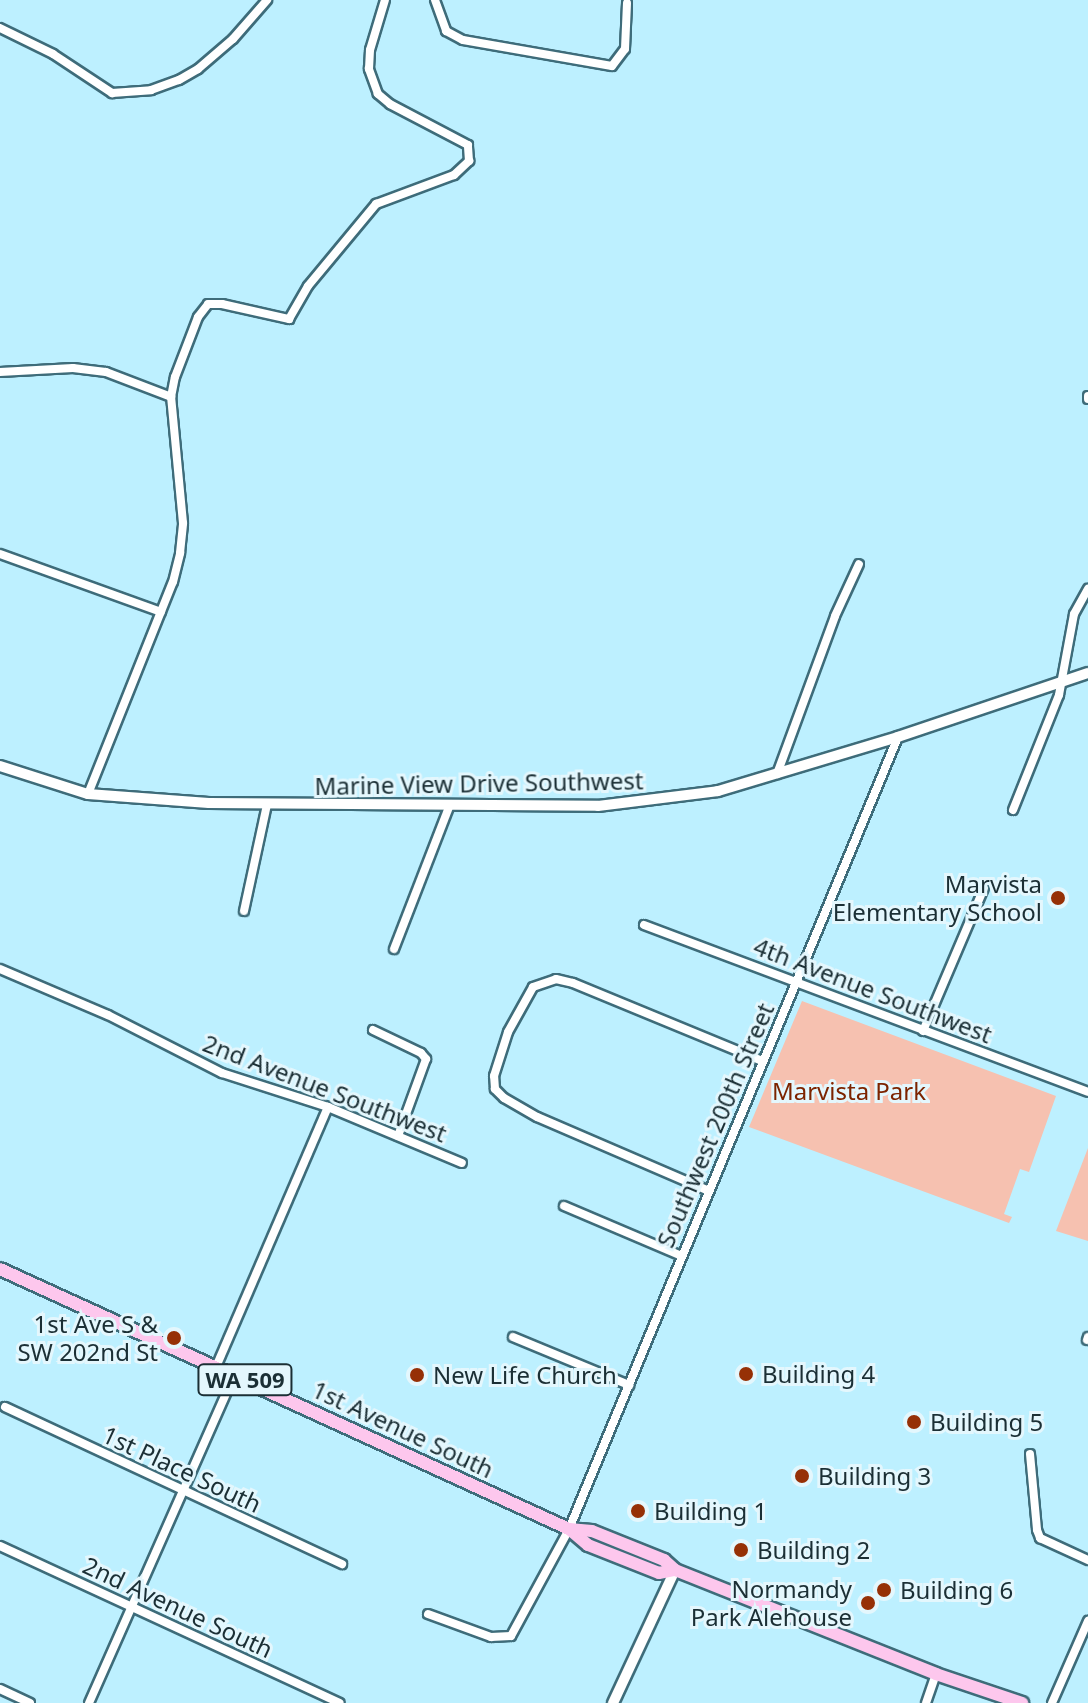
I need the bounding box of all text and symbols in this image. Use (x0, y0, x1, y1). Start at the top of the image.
street label: Marine View Drive Southwest (314, 766, 644, 800)
place label: Marvista Elementary School (833, 870, 1042, 926)
marker: Marvista Elementary School (1049, 889, 1067, 907)
street label: 4th Avenue Southwest (750, 931, 996, 1049)
street label: Southwest 200th Street (650, 998, 780, 1252)
street label: 2nd Avenue Southwest (199, 1028, 451, 1148)
park label: Marvista Park (772, 1077, 926, 1105)
place label: 1st Ave S & SW 202nd St (17, 1310, 158, 1366)
marker: 1st Ave S & SW 202nd St (165, 1329, 183, 1347)
place label: Building 4 (762, 1360, 875, 1388)
place label: New Life Church (433, 1361, 617, 1389)
road number: WA 509 (197, 1362, 293, 1398)
marker: Building 4 (737, 1365, 755, 1383)
marker: New Life Church (408, 1366, 426, 1384)
street label: 1st Avenue South (308, 1374, 498, 1484)
place label: Building 5 (930, 1408, 1043, 1436)
marker: Building 5 (905, 1413, 923, 1431)
street label: 1st Place South (98, 1420, 266, 1518)
place label: Building 3 (818, 1462, 931, 1490)
marker: Building 3 (793, 1467, 811, 1485)
place label: Building 1 (654, 1497, 767, 1525)
marker: Building 1 (629, 1502, 647, 1520)
place label: Building 2 (757, 1536, 870, 1564)
marker: Building 2 (732, 1541, 750, 1559)
street label: 2nd Avenue South (79, 1550, 277, 1664)
place label: Normandy Park Alehouse (691, 1575, 852, 1631)
place label: Building 6 (900, 1576, 1013, 1604)
marker: Building 6 (875, 1581, 893, 1599)
marker: Normandy Park Alehouse (859, 1594, 877, 1612)

